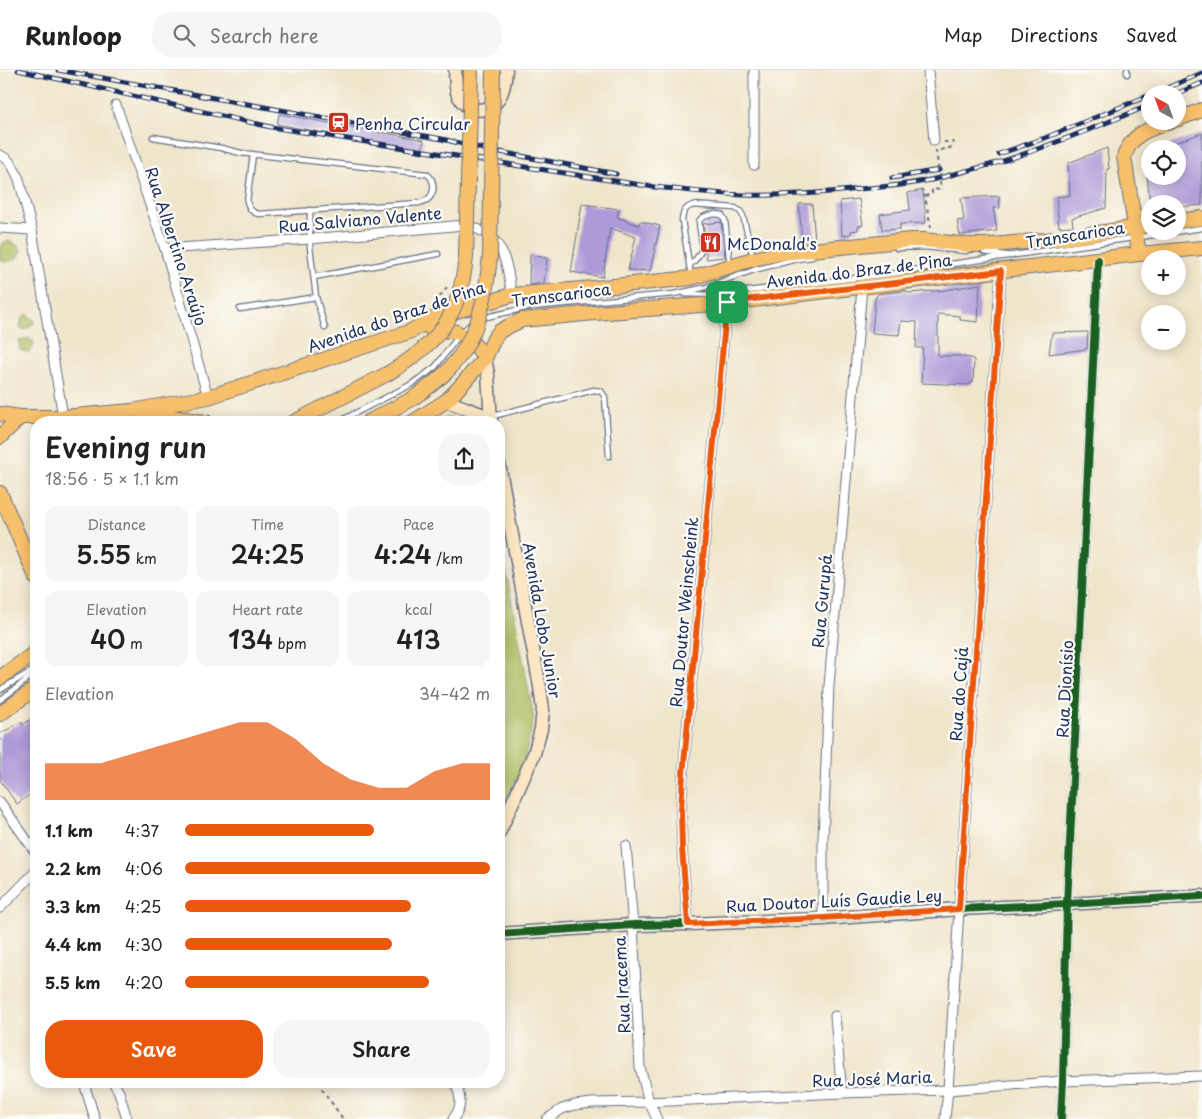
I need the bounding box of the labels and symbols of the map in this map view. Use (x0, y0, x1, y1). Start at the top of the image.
north arrow (1141, 85, 1186, 130)
station icon: Penha Circular (327, 111, 351, 135)
place label: Penha Circular (355, 111, 470, 135)
street label: Rua Albertino Araújo (140, 164, 214, 329)
street label: Rua Salviano Valente (277, 200, 443, 238)
street label: Transcarioca (1024, 214, 1126, 254)
restaurant icon: McDonald's (699, 231, 723, 255)
place label: McDonald's (727, 231, 817, 255)
street label: Avenida do Braz de Pina (765, 247, 953, 293)
street label: Avenida do Braz de Pina (304, 274, 488, 358)
street label: Transcarioca (510, 276, 612, 312)
pin (706, 281, 748, 323)
street label: Rua Doutor Weinscheink (663, 516, 703, 708)
street label: Avenida Lobo Junior (517, 540, 569, 700)
street label: Rua Gurupá (805, 552, 837, 649)
street label: Rua Dionísio (1049, 639, 1079, 738)
street label: Rua do Cajá (943, 646, 973, 742)
street label: Rua Doutor Luís Gaudie Ley (725, 882, 943, 918)
street label: Rua Iracema (606, 936, 636, 1034)
street label: Rua José Maria (812, 1064, 932, 1092)

